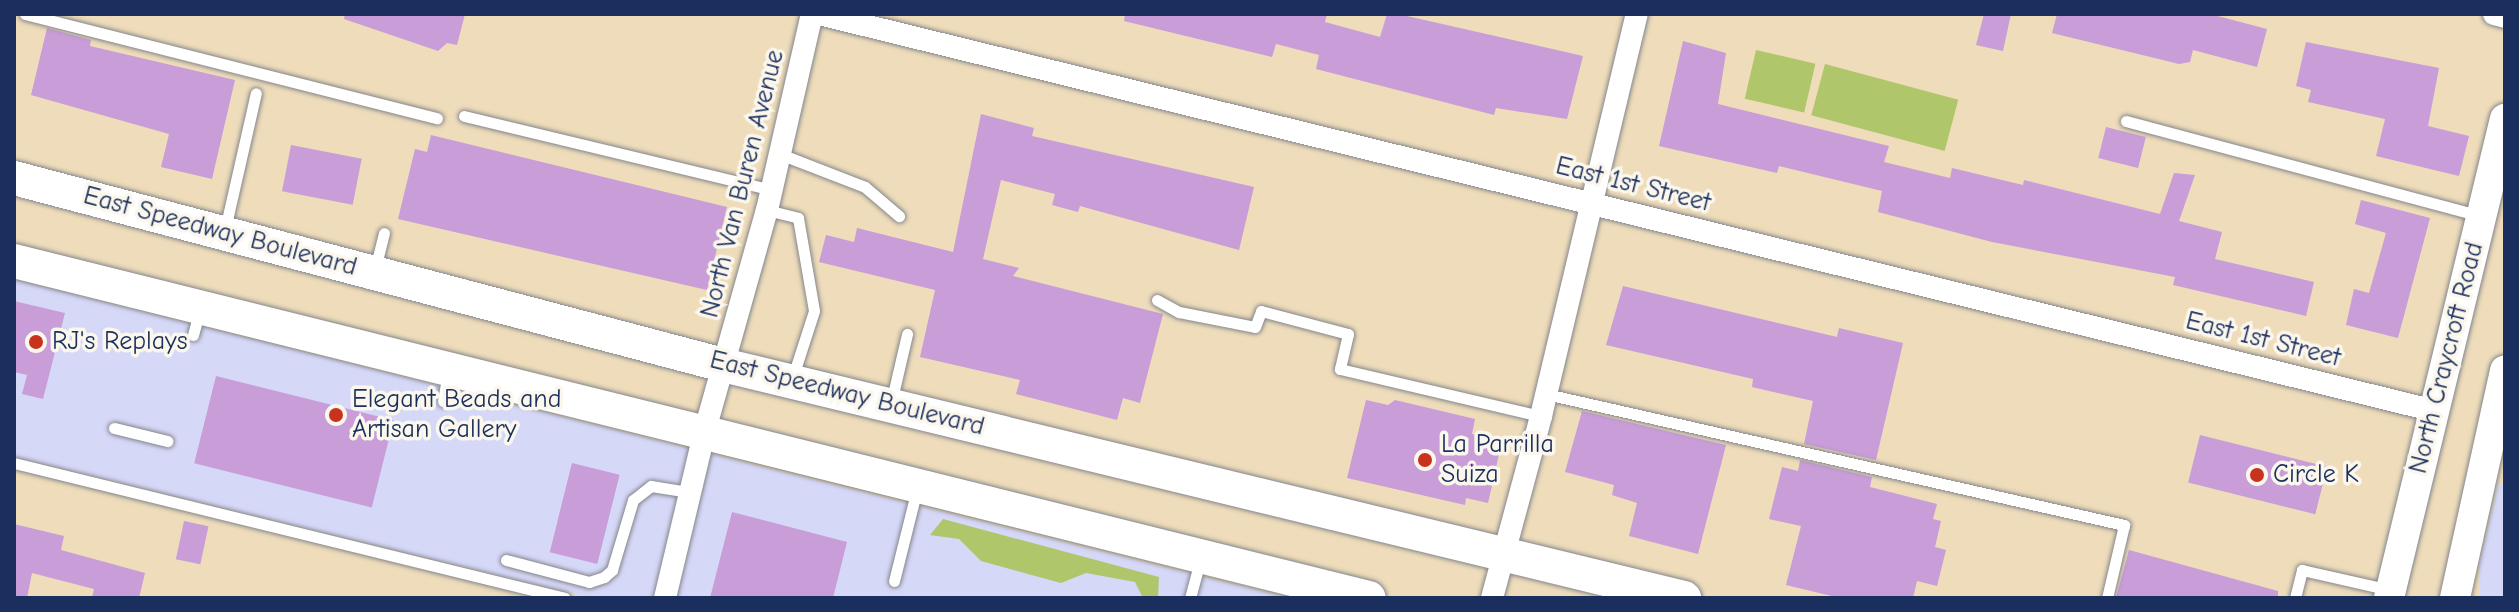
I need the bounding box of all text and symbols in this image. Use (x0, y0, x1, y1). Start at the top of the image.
street label: North Van Buren Avenue (695, 47, 791, 321)
street label: East 1st Street (1552, 151, 1714, 219)
street label: East Speedway Boulevard (80, 180, 360, 284)
street label: North Craycroft Road (2403, 239, 2491, 477)
street label: East 1st Street (2182, 306, 2344, 374)
place label: RJ's Replays (52, 326, 188, 358)
marker: RJ's Replays (27, 333, 45, 351)
street label: East Speedway Boulevard (707, 345, 987, 443)
place label: Elegant Beads and Artisan Gallery (352, 384, 562, 446)
marker: Elegant Beads and Artisan Gallery (327, 406, 345, 424)
place label: La Parrilla Suiza (1441, 429, 1554, 490)
marker: La Parrilla Suiza (1416, 451, 1434, 469)
place label: Circle K (2273, 459, 2359, 491)
marker: Circle K (2248, 466, 2266, 484)

